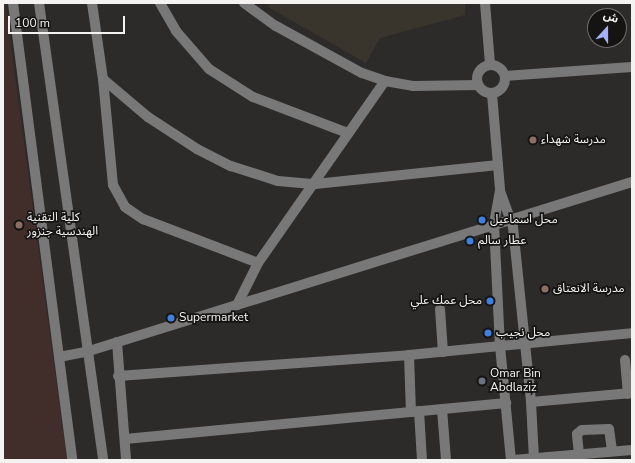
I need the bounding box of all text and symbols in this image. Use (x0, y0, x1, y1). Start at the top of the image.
scale bar (10, 8, 127, 34)
north arrow (587, 8, 627, 48)
text: ش (601, 8, 621, 27)
text: 100 m (15, 15, 50, 31)
place label: مدرسة شهداء (541, 133, 606, 147)
marker: مدرسة شهداء (528, 135, 538, 145)
place label: كلية التقنية الهندسية جنزور (27, 211, 98, 239)
place label: محل اسماعيل (490, 213, 558, 227)
marker: محل اسماعيل (477, 215, 487, 225)
marker: كلية التقنية الهندسية جنزور (14, 220, 24, 230)
place label: عطار سالم (478, 234, 526, 248)
marker: عطار سالم (465, 236, 475, 246)
place label: مدرسة الانعتاق (553, 282, 625, 296)
marker: مدرسة الانعتاق (540, 284, 550, 294)
place label: محل عمك علي (411, 294, 482, 308)
marker: محل عمك علي (485, 296, 495, 306)
place label: Supermarket (179, 311, 248, 325)
marker: Supermarket (166, 313, 176, 323)
place label: محل نجيب (496, 326, 550, 340)
marker: محل نجيب (483, 328, 493, 338)
place label: Omar Bin Abdlaziz (490, 367, 541, 395)
marker: Omar Bin Abdlaziz (477, 376, 487, 386)

